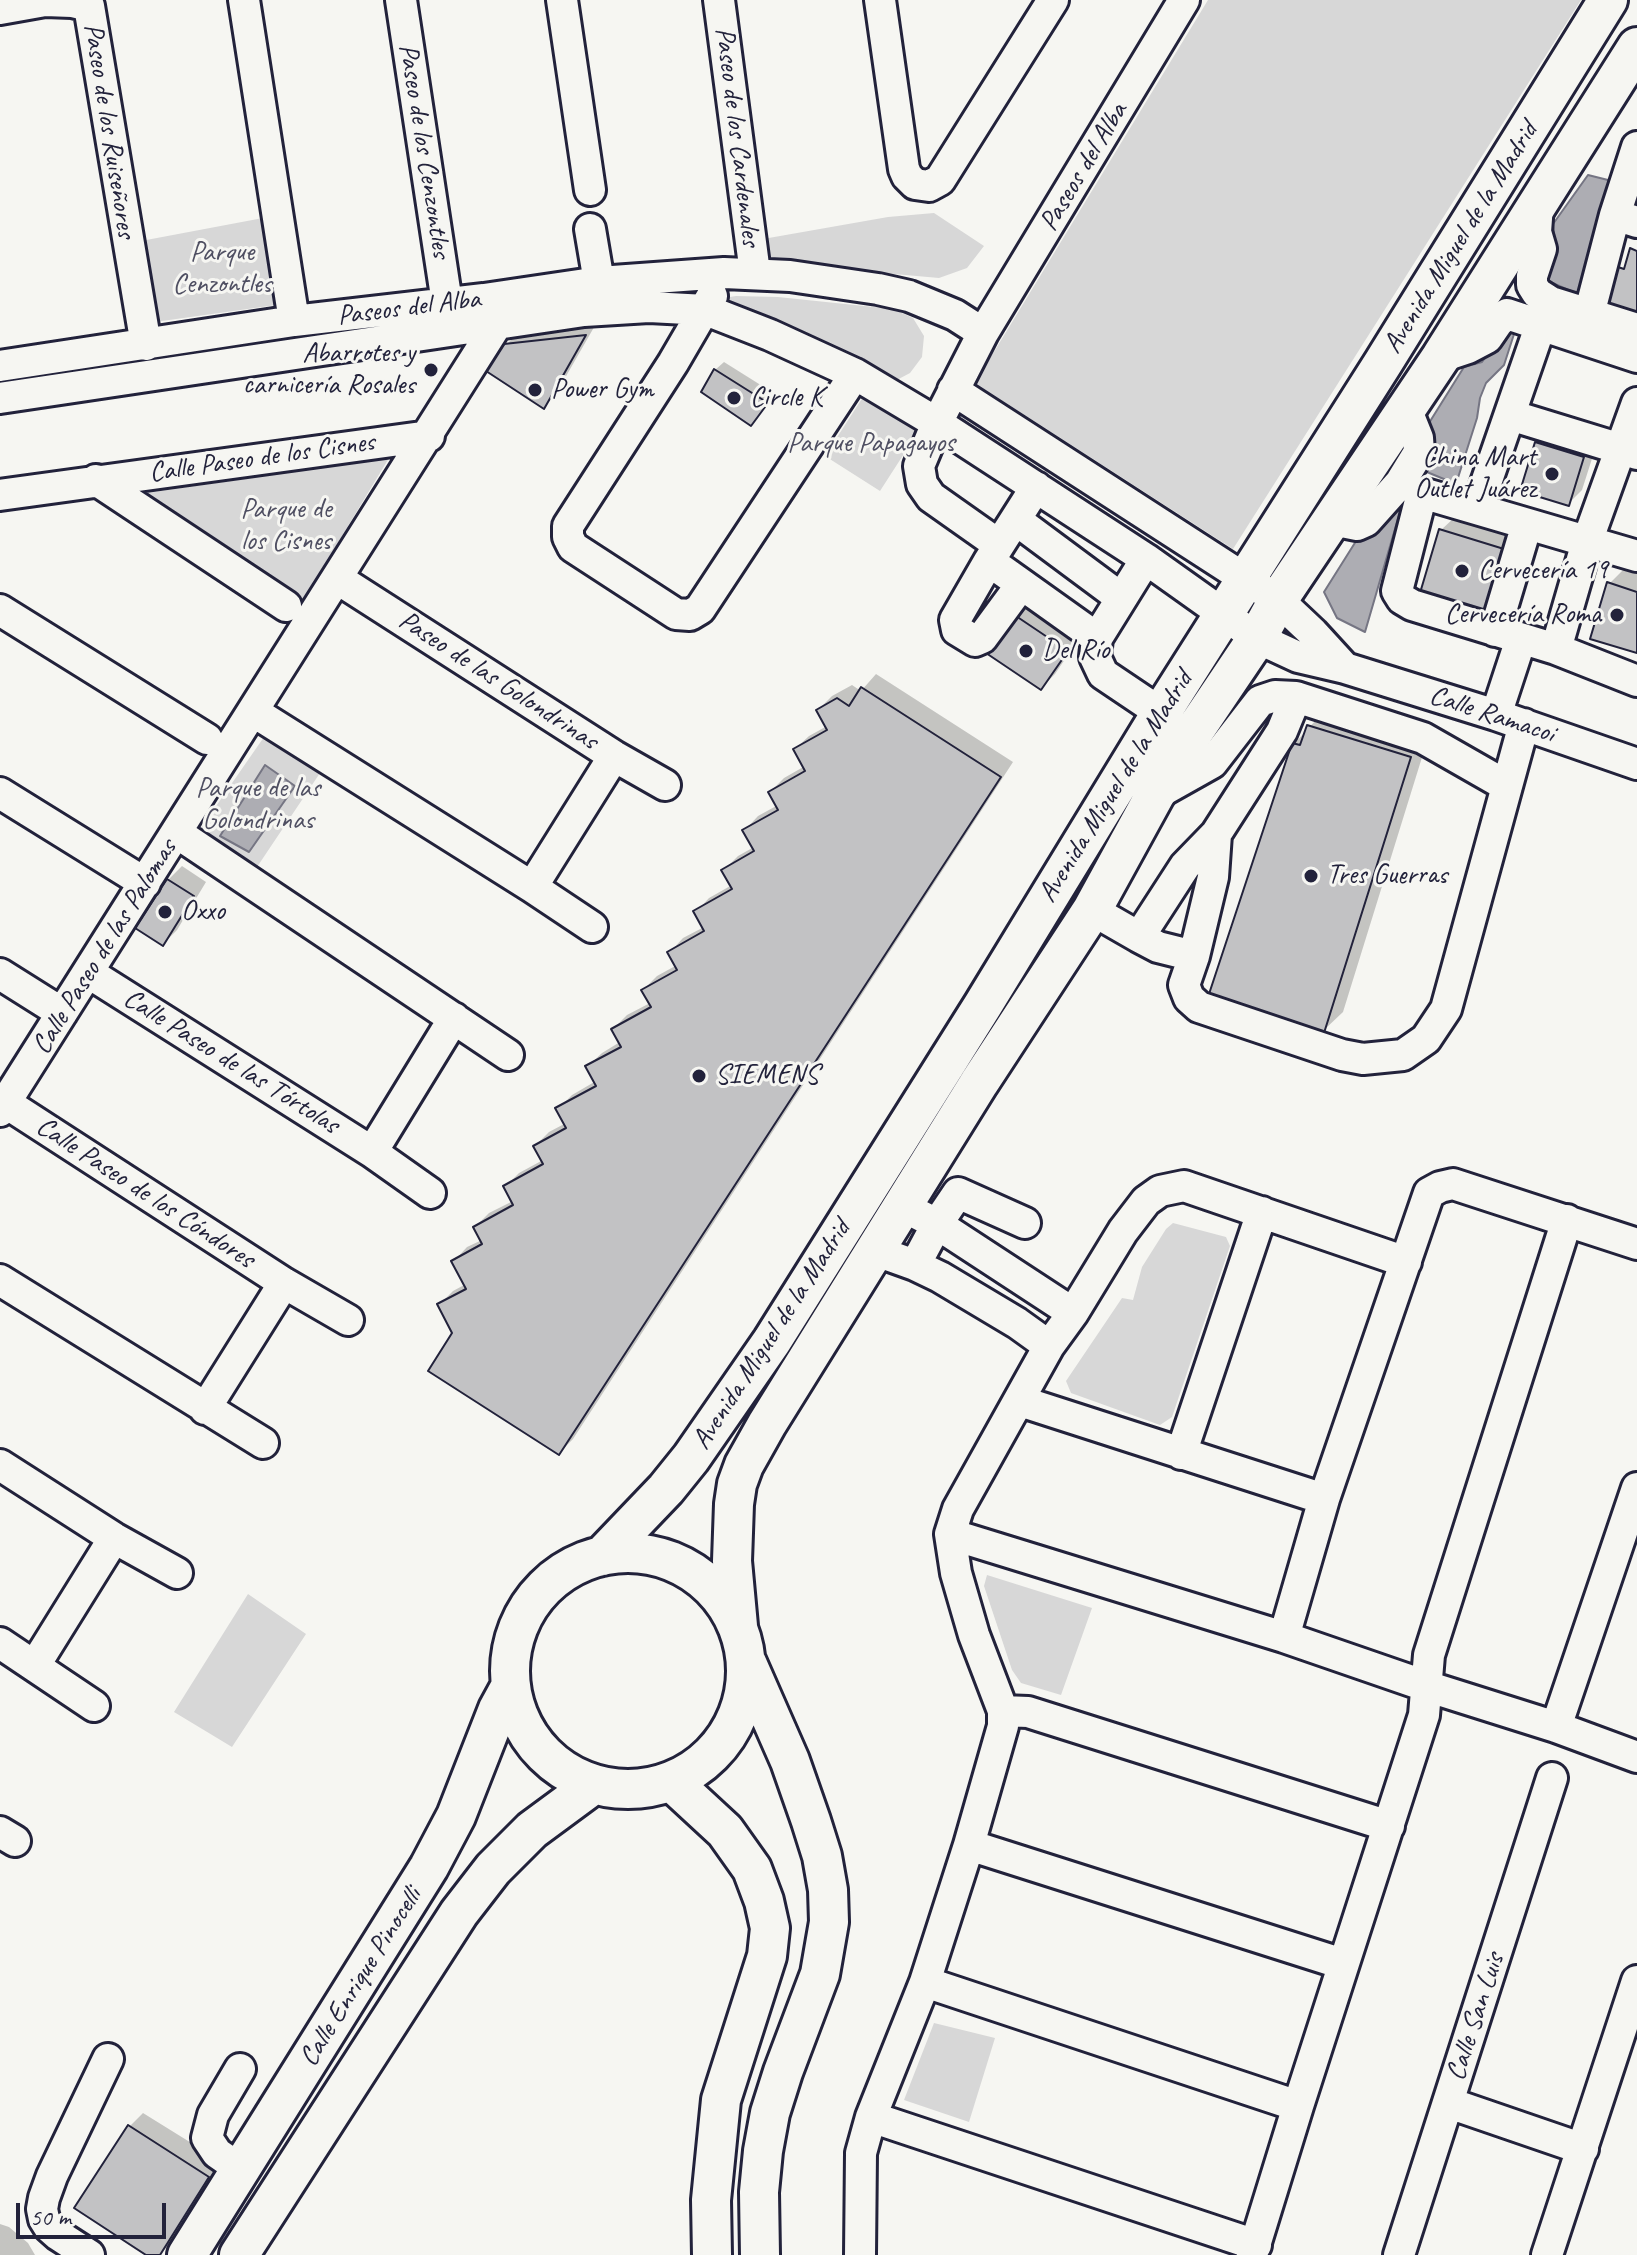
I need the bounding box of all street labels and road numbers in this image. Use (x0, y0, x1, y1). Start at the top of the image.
street label: Paseo de los Ruiseñores (75, 21, 143, 241)
street label: Paseo de los Cardenales (707, 26, 767, 248)
street label: Paseo de los Cenzontles (391, 42, 457, 260)
street label: Paseos del Alba (1033, 97, 1135, 237)
street label: Avenida Miguel de la Madrid (1376, 116, 1546, 360)
street label: Paseos del Alba (336, 283, 482, 333)
street label: Calle Paseo de los Cisnes (147, 426, 377, 490)
street label: Paseo de las Golondrinas (392, 604, 604, 758)
street label: Avenida Miguel de la Madrid (1031, 665, 1201, 909)
street label: Calle Ramacoi (1425, 679, 1559, 751)
street label: Calle Paseo de las Palomas (25, 833, 185, 1061)
street label: Calle Paseo de las Tórtolas (117, 982, 345, 1142)
street label: Calle Paseo de los Cóndores (30, 1110, 260, 1276)
street label: Avenida Miguel de la Madrid (685, 1214, 859, 1456)
street label: Calle Enrique Pinocelli (292, 1881, 430, 2073)
street label: Calle San Luis (1440, 1949, 1512, 2085)

